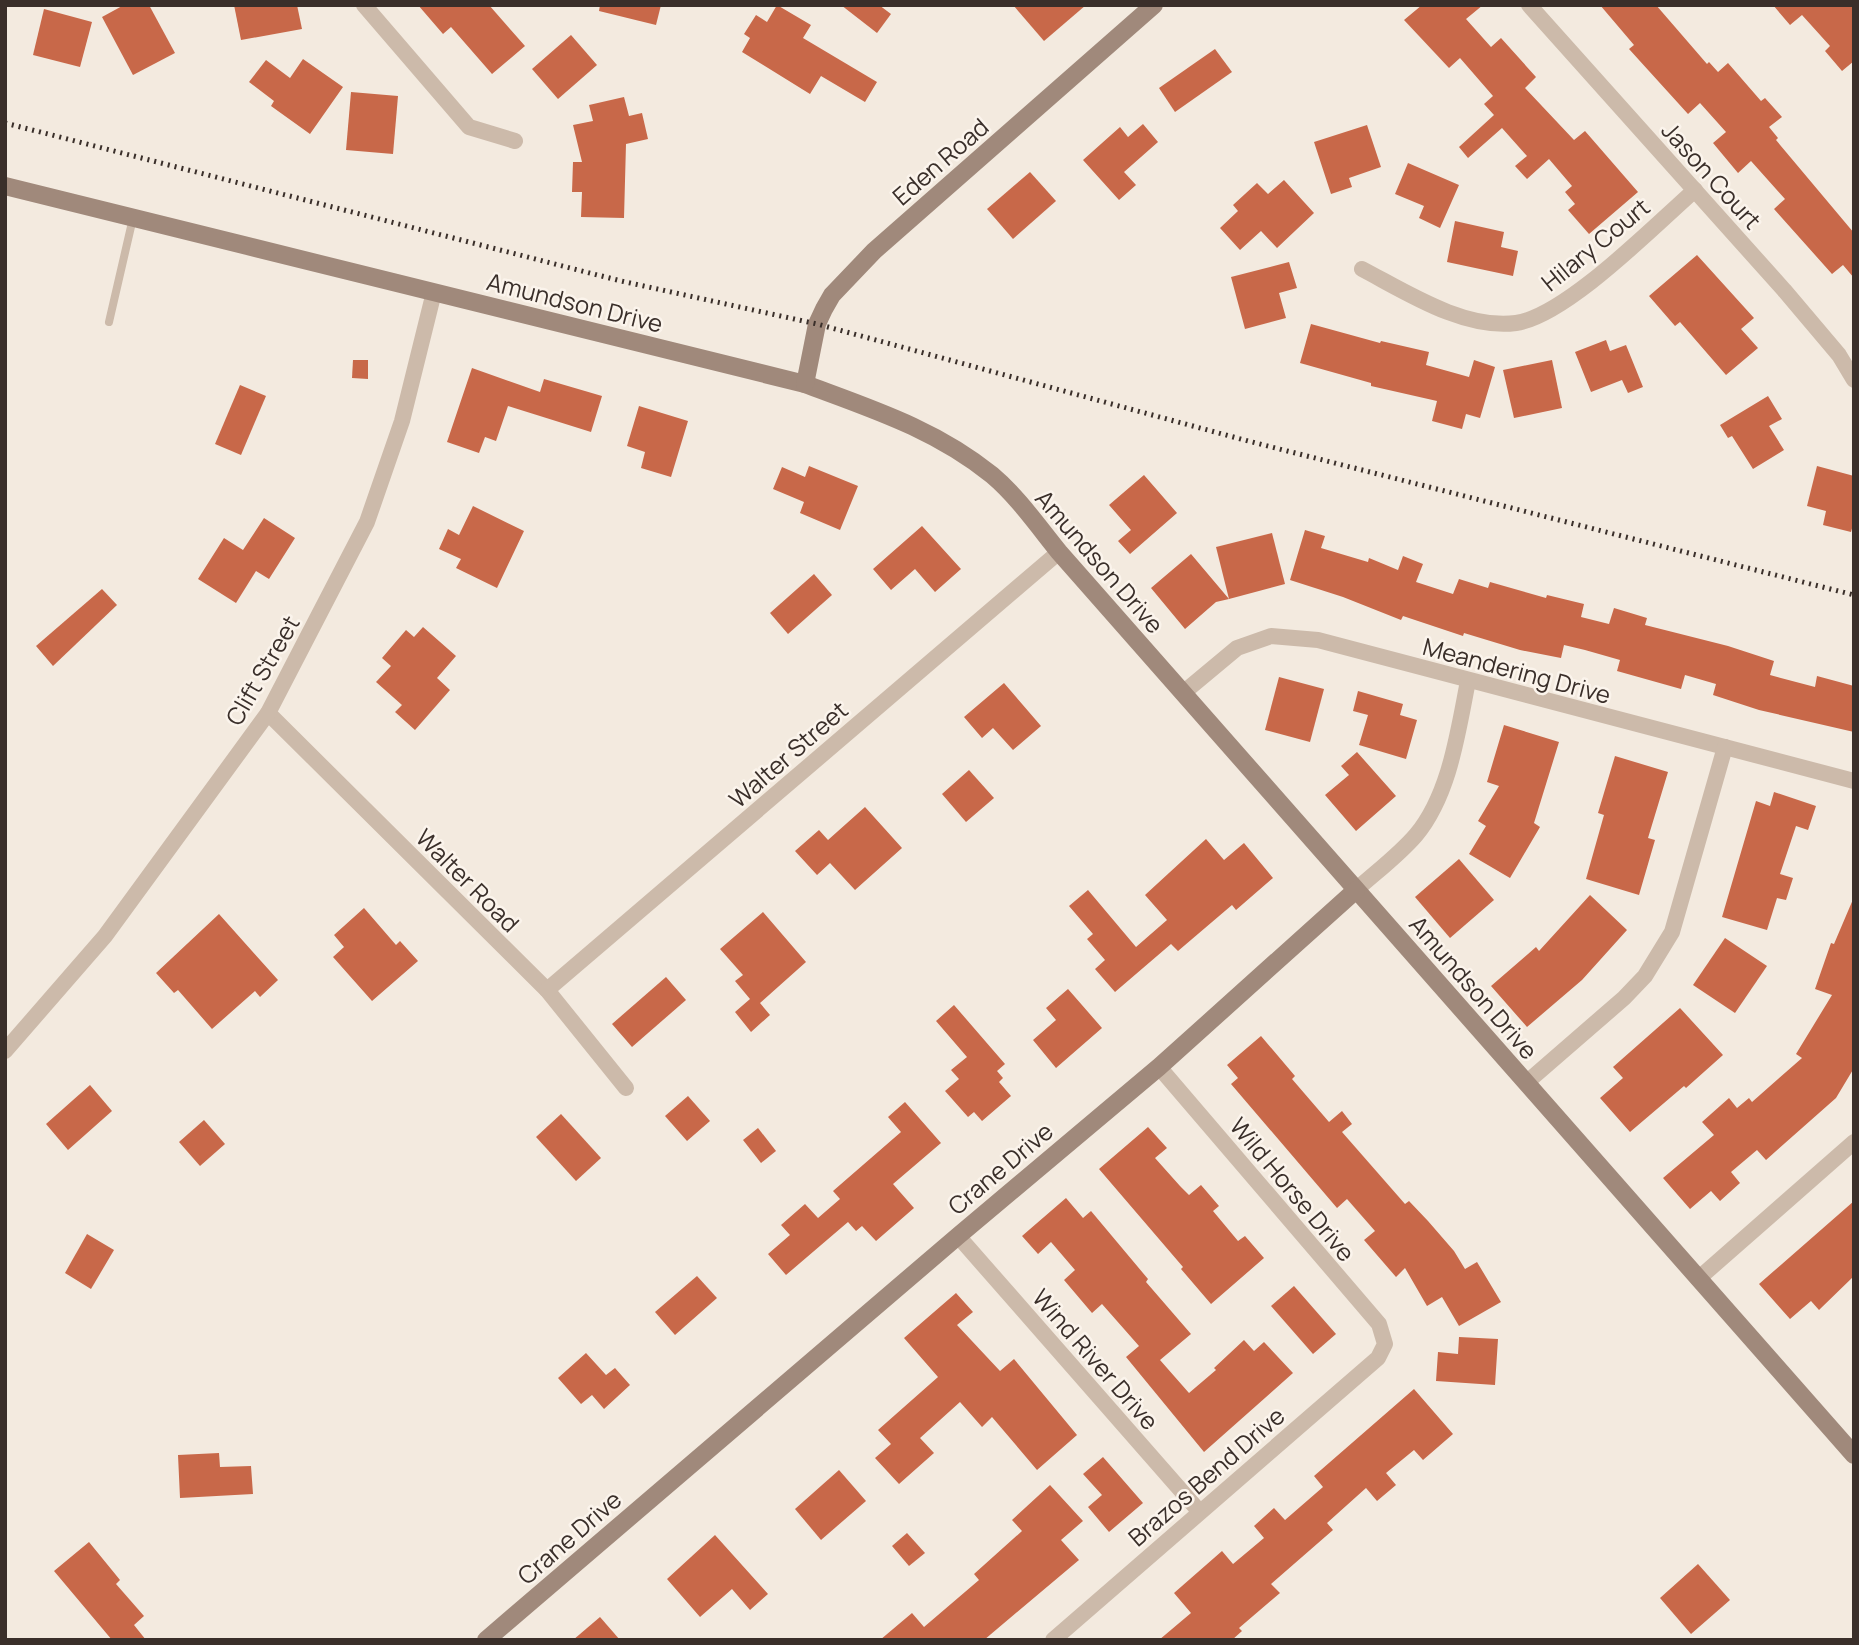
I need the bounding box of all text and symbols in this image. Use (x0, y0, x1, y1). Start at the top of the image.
street label: Eden Road (885, 110, 995, 212)
street label: Jason Court (1655, 114, 1769, 236)
street label: Hilary Court (1534, 190, 1656, 298)
street label: Amundson Drive (484, 264, 666, 340)
street label: Amundson Drive (1028, 482, 1172, 640)
street label: Clift Street (217, 609, 307, 731)
street label: Meandering Drive (1419, 629, 1615, 711)
street label: Walter Street (722, 693, 854, 815)
street label: Walter Road (409, 821, 527, 939)
street label: Amundson Drive (1402, 908, 1546, 1066)
street label: Wild Horse Drive (1223, 1110, 1363, 1268)
street label: Crane Drive (940, 1114, 1060, 1222)
street label: Wind River Drive (1026, 1281, 1166, 1437)
street label: Brazos Bend Drive (1121, 1399, 1291, 1553)
street label: Crane Drive (510, 1483, 628, 1591)

